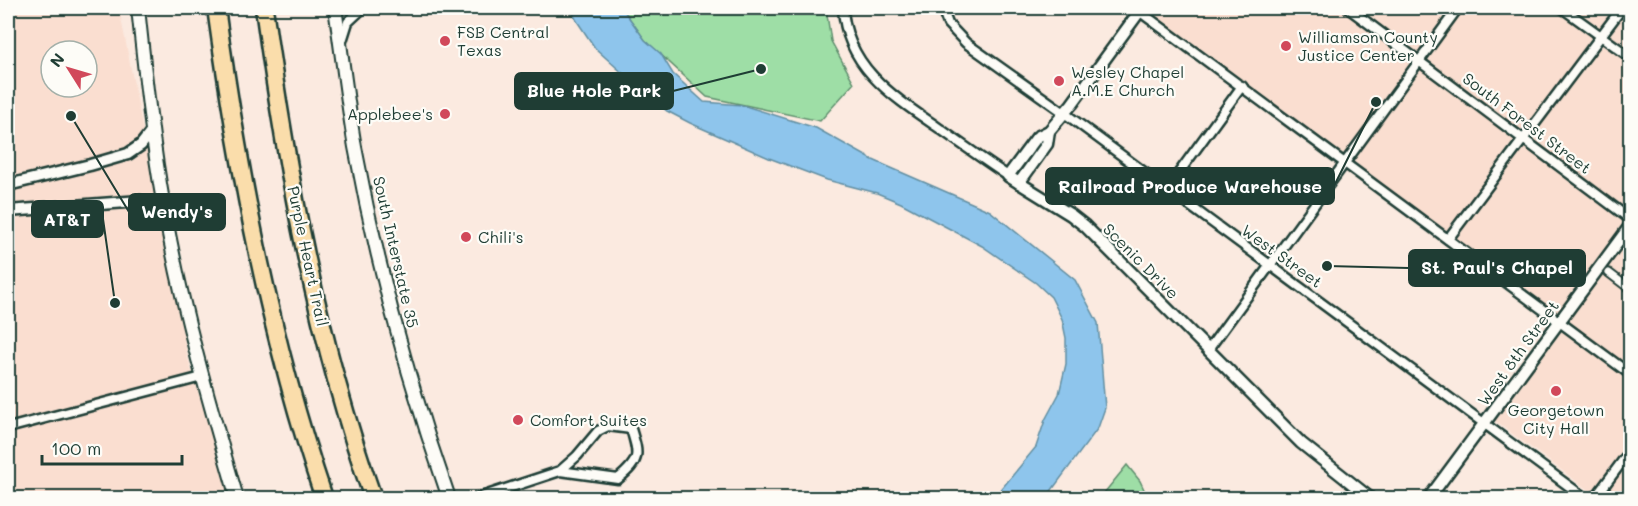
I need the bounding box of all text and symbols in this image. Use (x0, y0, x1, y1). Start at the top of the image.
place label: FSB Central Texas (457, 21, 549, 60)
place label: Williamson County Justice Center (1298, 26, 1438, 65)
marker: FSB Central Texas (438, 34, 452, 48)
north arrow (39, 39, 99, 99)
marker: Williamson County Justice Center (1279, 39, 1293, 53)
text: N (45, 48, 69, 71)
place label: Wesley Chapel A.M.E Church (1071, 61, 1184, 100)
street label: South Forest Street (1459, 67, 1596, 178)
callout: Blue Hole Park (515, 73, 673, 109)
marker: Wesley Chapel A.M.E Church (1052, 74, 1066, 88)
text: Blue Hole Park (527, 78, 661, 102)
place label: Applebee's (347, 103, 433, 124)
marker: Applebee's (438, 107, 452, 121)
callout: Railroad Produce Warehouse (1046, 168, 1334, 204)
street label: South Interstate 35 (369, 174, 424, 330)
text: Railroad Produce Warehouse (1058, 174, 1322, 198)
street label: Purple Heart Trail (283, 184, 334, 328)
callout: Wendy's (129, 194, 225, 230)
text: Wendy's (141, 199, 213, 223)
callout: AT&T (32, 201, 103, 237)
text: AT&T (43, 207, 91, 231)
street label: Scenic Drive (1099, 218, 1184, 303)
street label: West Street (1238, 219, 1327, 292)
place label: Chili's (478, 226, 524, 247)
marker: Chili's (459, 230, 473, 244)
callout: St. Paul's Chapel (1409, 250, 1585, 286)
text: St. Paul's Chapel (1421, 255, 1573, 279)
street label: West 8th Street (1472, 296, 1563, 410)
marker: Georgetown City Hall (1549, 384, 1563, 398)
place label: Georgetown City Hall (1508, 399, 1604, 438)
place label: Comfort Suites (530, 409, 647, 430)
marker: Comfort Suites (511, 413, 525, 427)
scale bar (42, 428, 182, 466)
text: 100 m (51, 436, 101, 460)

